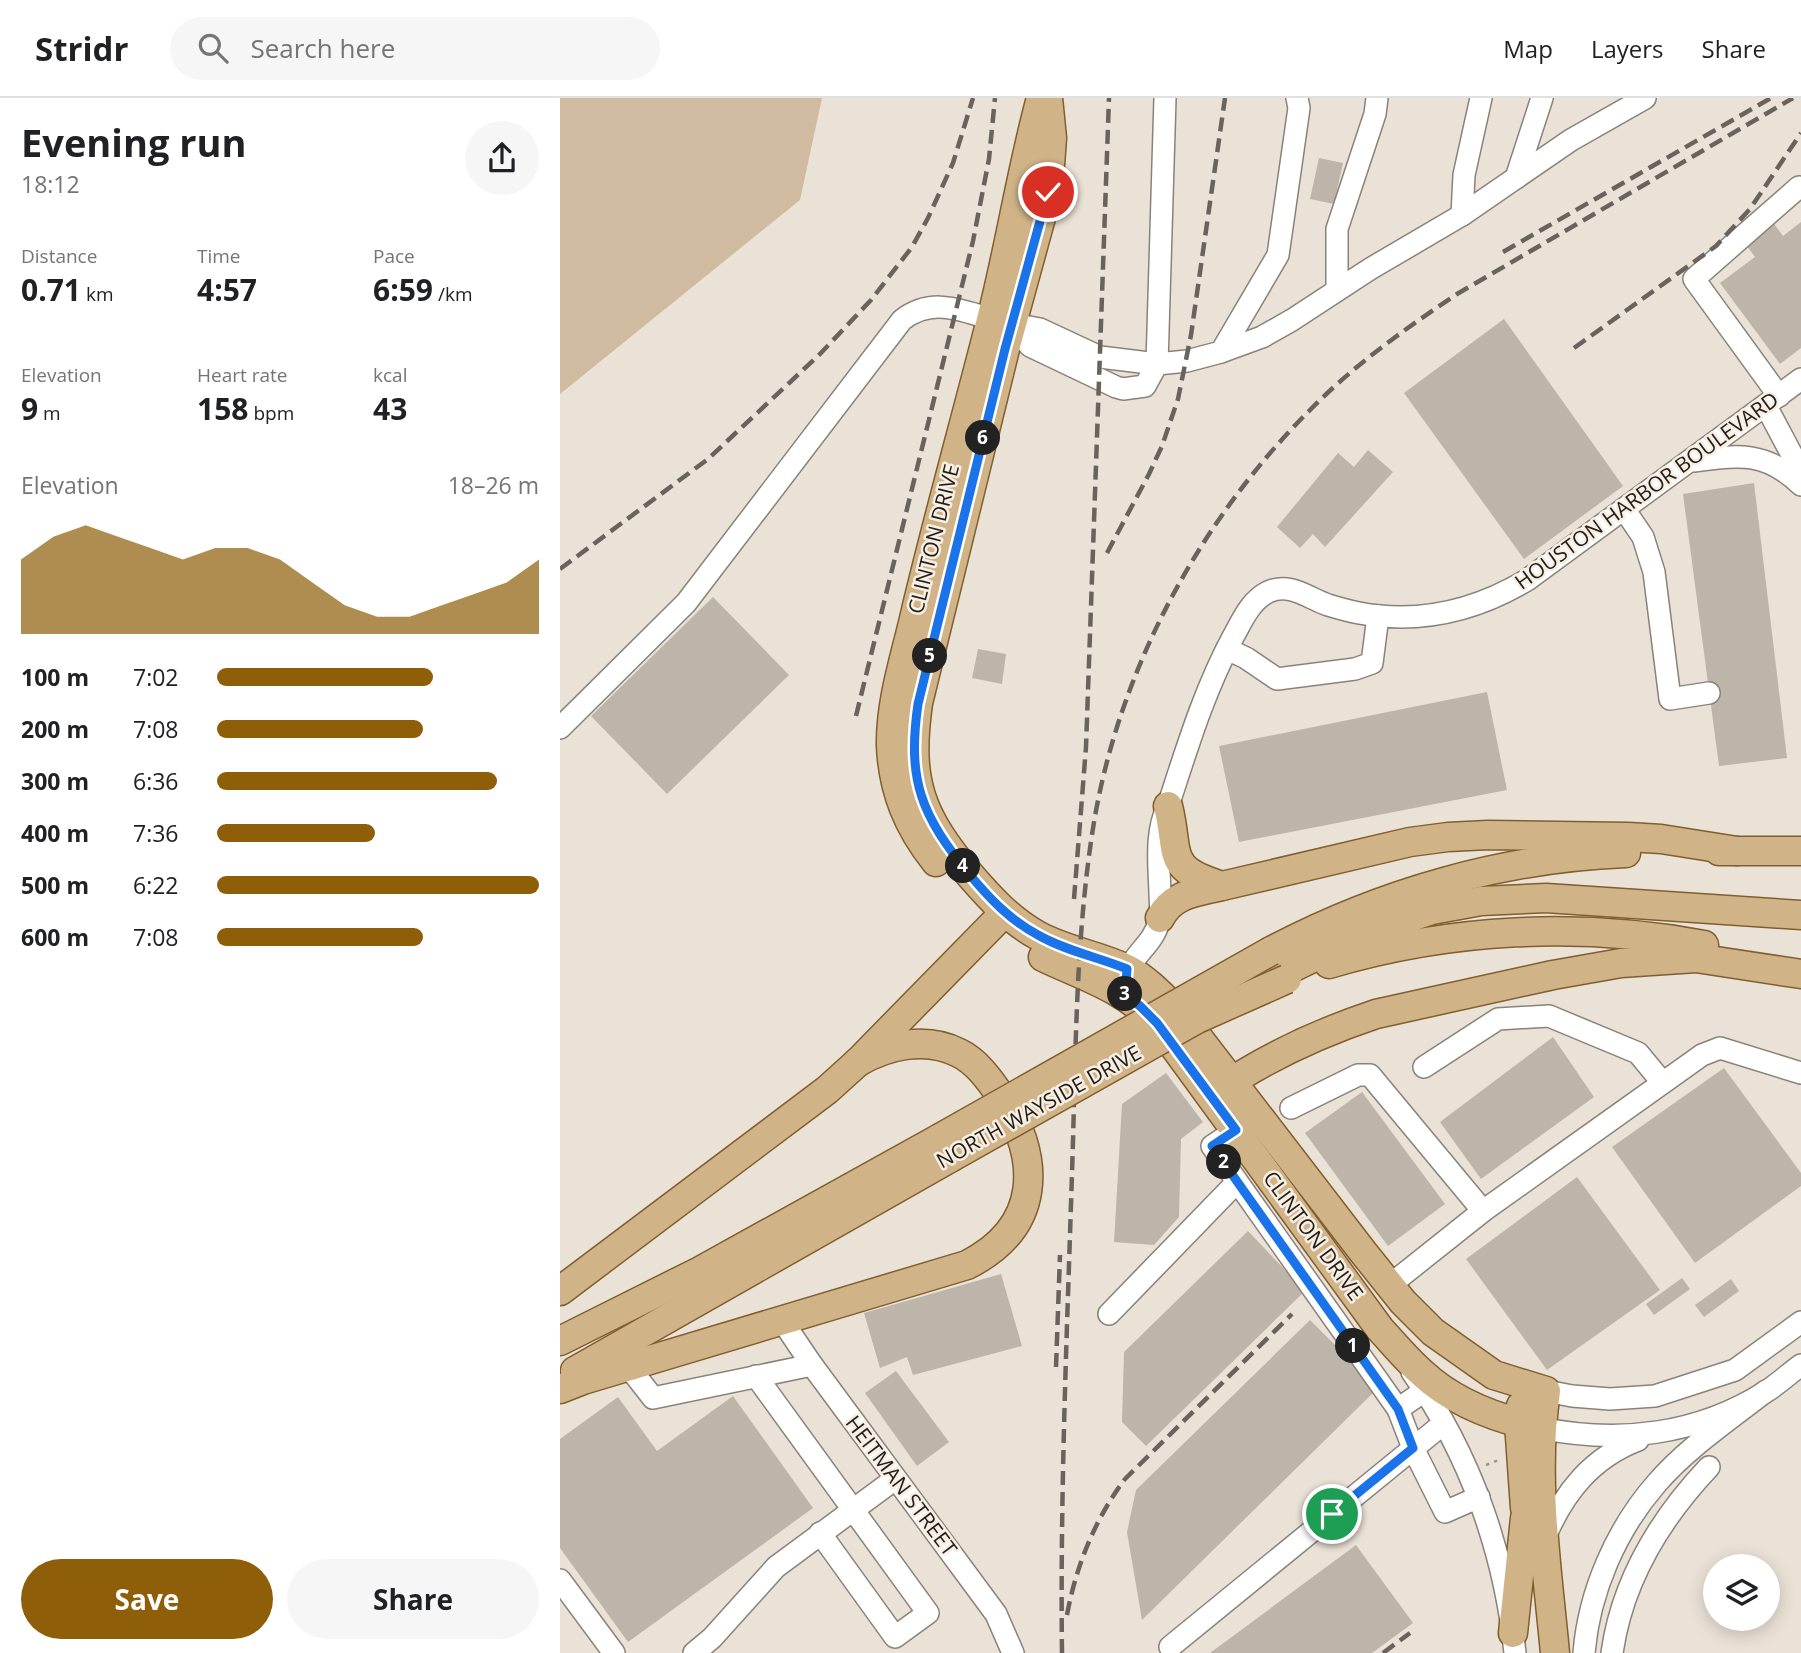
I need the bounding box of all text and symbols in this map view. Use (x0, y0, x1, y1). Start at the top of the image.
search box (170, 17, 660, 80)
text: Stridr (35, 26, 128, 71)
icon: search (194, 29, 232, 67)
text: Search here (250, 30, 395, 66)
text: Map (1503, 32, 1553, 65)
text: Layers (1591, 32, 1664, 65)
text: Share (1702, 32, 1766, 65)
text: Evening run (21, 116, 246, 168)
button: share (465, 121, 539, 195)
pin (1018, 162, 1078, 222)
text: 18:12 (21, 168, 80, 200)
icon: check (1029, 173, 1067, 211)
text: Distance (21, 243, 97, 269)
text: Time (197, 243, 241, 269)
text: Pace (373, 243, 415, 269)
text: 0.71 (21, 269, 81, 310)
text: 4:57 (197, 269, 257, 310)
text: 6:59 (373, 269, 433, 310)
text: km (81, 281, 114, 307)
text: /km (433, 281, 473, 307)
text: Elevation (21, 362, 102, 388)
text: Heart rate (197, 362, 287, 388)
text: kcal (373, 362, 407, 388)
street label: HOUSTON HARBOR BOULEVARD (1509, 385, 1784, 595)
text: 9 (21, 388, 38, 429)
text: 158 (197, 388, 248, 429)
text: 43 (373, 388, 407, 429)
text: m (38, 400, 61, 426)
text: bpm (248, 400, 294, 426)
pin: 6 (966, 420, 1000, 456)
text: 6 (977, 424, 988, 450)
street label: CLINTON DRIVE (901, 461, 965, 617)
text: Elevation (21, 469, 119, 501)
text: 18–26 m (448, 469, 539, 501)
pin: 5 (912, 638, 948, 674)
text: 5 (924, 642, 935, 668)
text: 100 m (21, 661, 89, 693)
text: 7:02 (133, 661, 179, 693)
text: 200 m (21, 713, 89, 745)
text: 7:08 (133, 713, 179, 745)
text: 300 m (21, 765, 89, 797)
text: 6:36 (133, 765, 179, 797)
text: 400 m (21, 817, 89, 849)
text: 7:36 (133, 817, 179, 849)
pin: 4 (946, 848, 980, 884)
text: 4 (957, 852, 968, 878)
text: 500 m (21, 869, 89, 901)
text: 6:22 (133, 869, 179, 901)
text: 600 m (21, 921, 89, 953)
text: 7:08 (133, 921, 179, 953)
pin: 3 (1108, 976, 1142, 1012)
text: 3 (1119, 980, 1130, 1006)
street label: NORTH WAYSIDE DRIVE (931, 1038, 1146, 1174)
pin: 2 (1206, 1144, 1242, 1180)
text: 2 (1218, 1148, 1229, 1174)
street label: CLINTON DRIVE (1257, 1165, 1370, 1306)
pin: 1 (1336, 1328, 1370, 1364)
text: 1 (1347, 1332, 1358, 1358)
street label: HEITMAN STREET (840, 1410, 964, 1562)
pin (1302, 1484, 1362, 1544)
icon: arrive (1313, 1495, 1351, 1533)
map controls (1703, 1554, 1780, 1631)
button: layers (1703, 1554, 1780, 1631)
button: Save (21, 1559, 273, 1639)
button: Share (287, 1559, 539, 1639)

